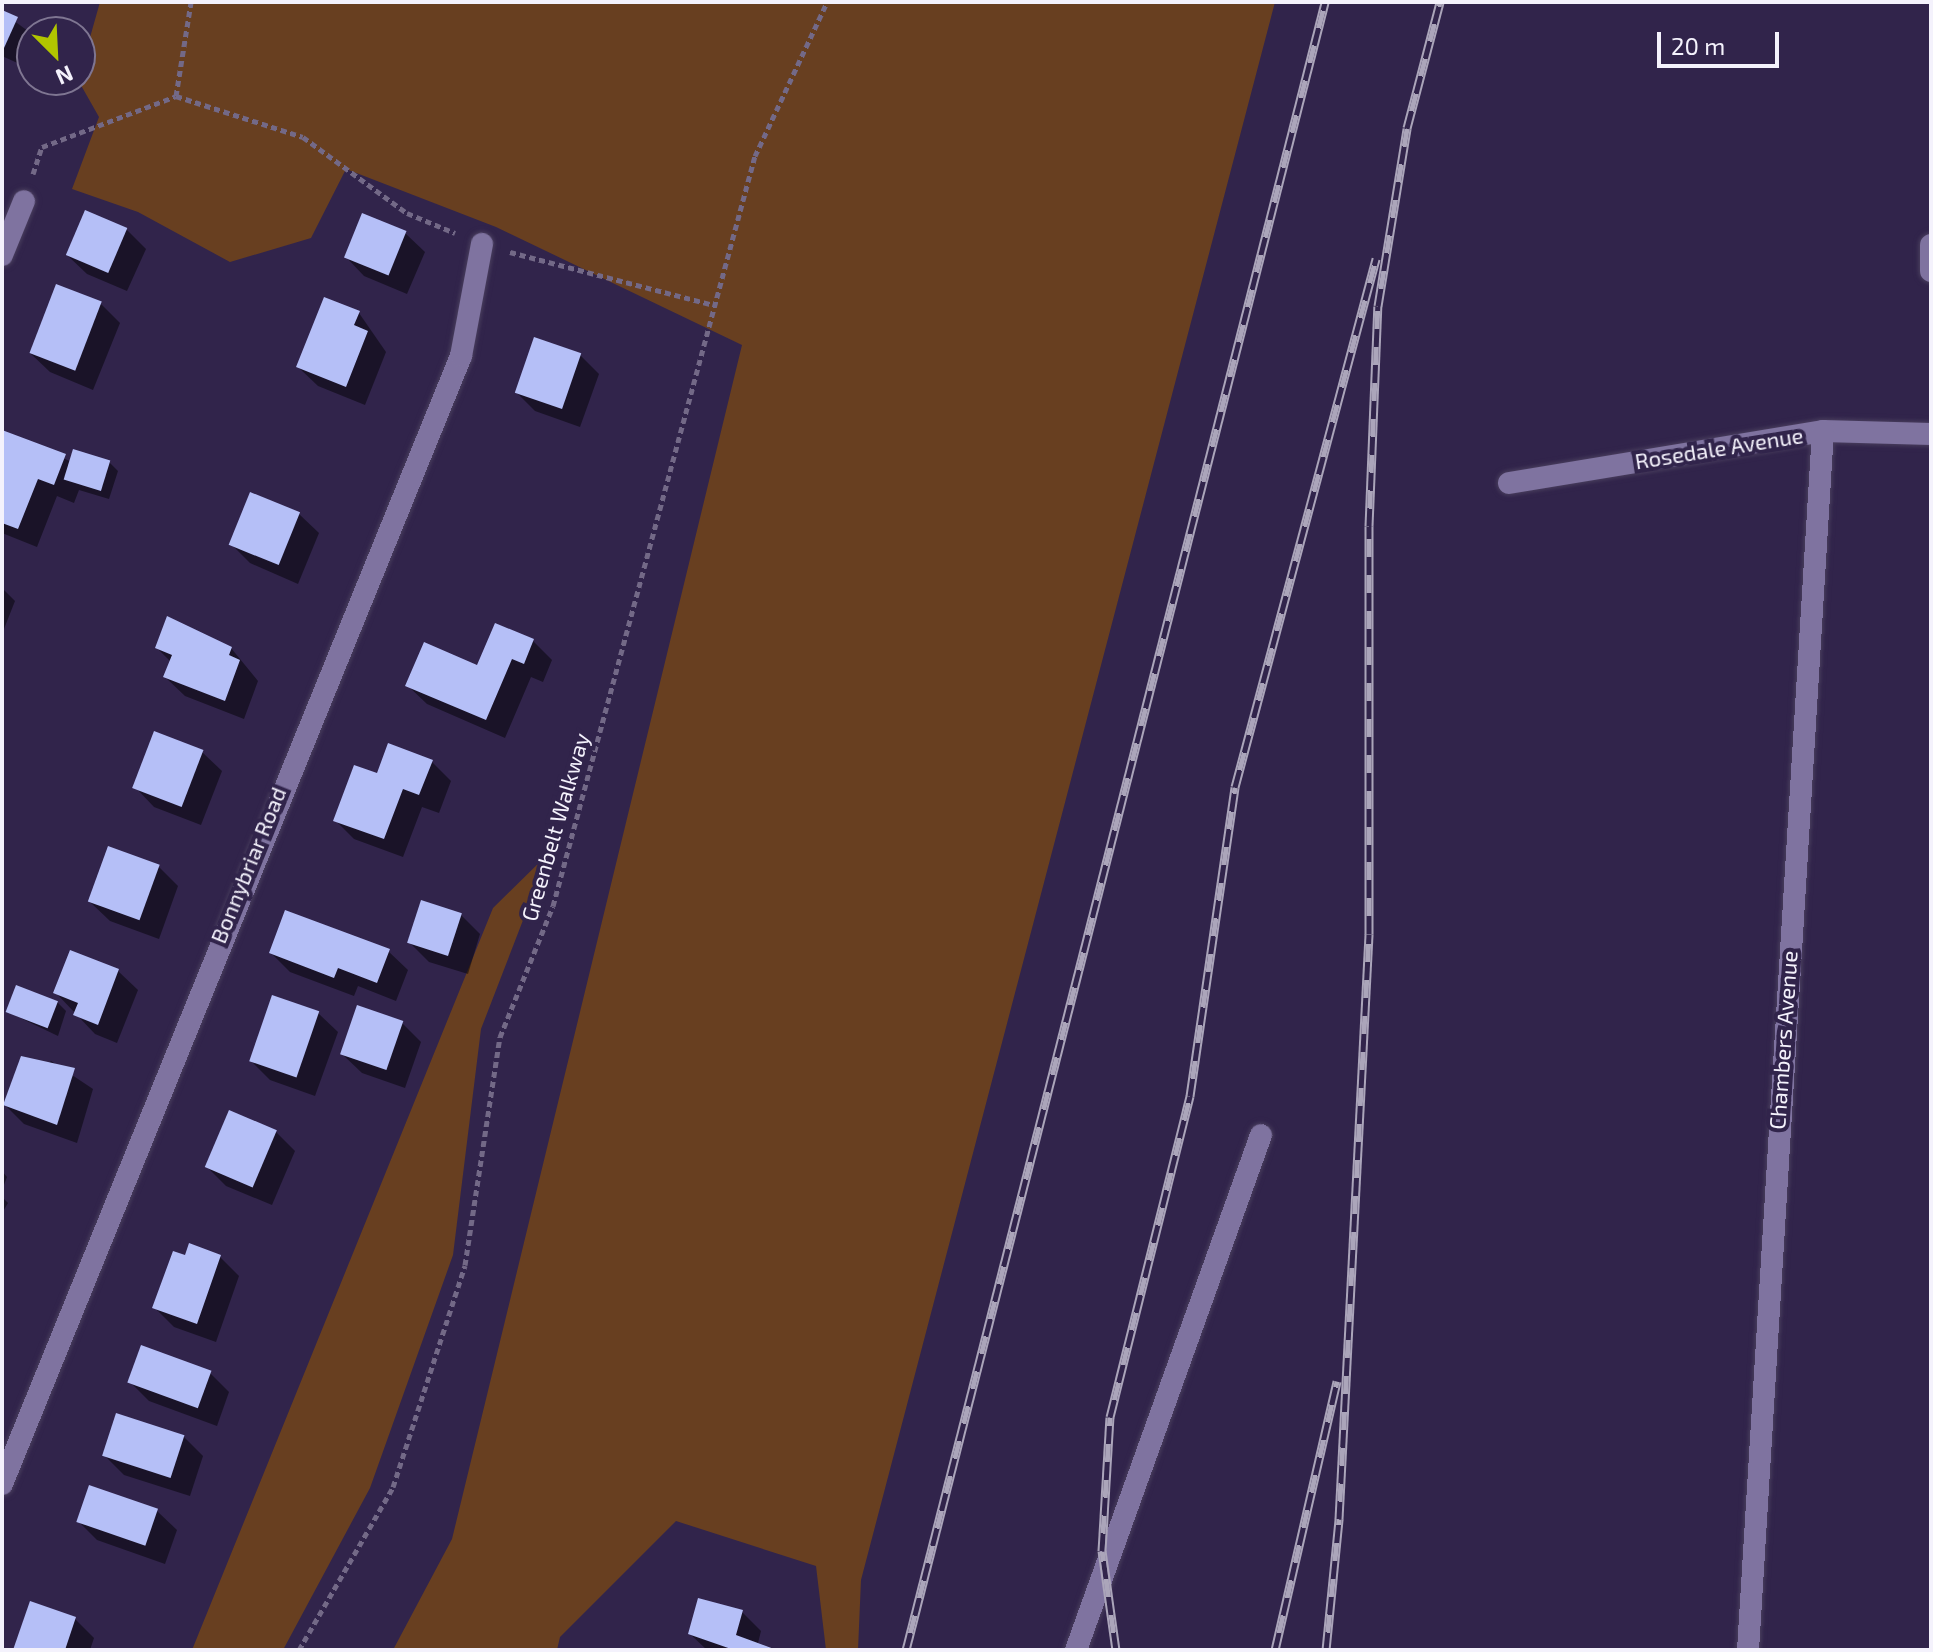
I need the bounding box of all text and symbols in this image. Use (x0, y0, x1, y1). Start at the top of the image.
north arrow (16, 16, 96, 96)
scale bar (1661, 16, 1783, 66)
text: 20 m (1671, 31, 1725, 60)
text: N (52, 61, 78, 91)
street label: Rosedale Avenue (1633, 422, 1805, 474)
street label: Greenbelt Walkway (515, 730, 595, 924)
street label: Bonnybriar Road (205, 783, 291, 947)
street label: Chambers Avenue (1764, 949, 1802, 1131)

